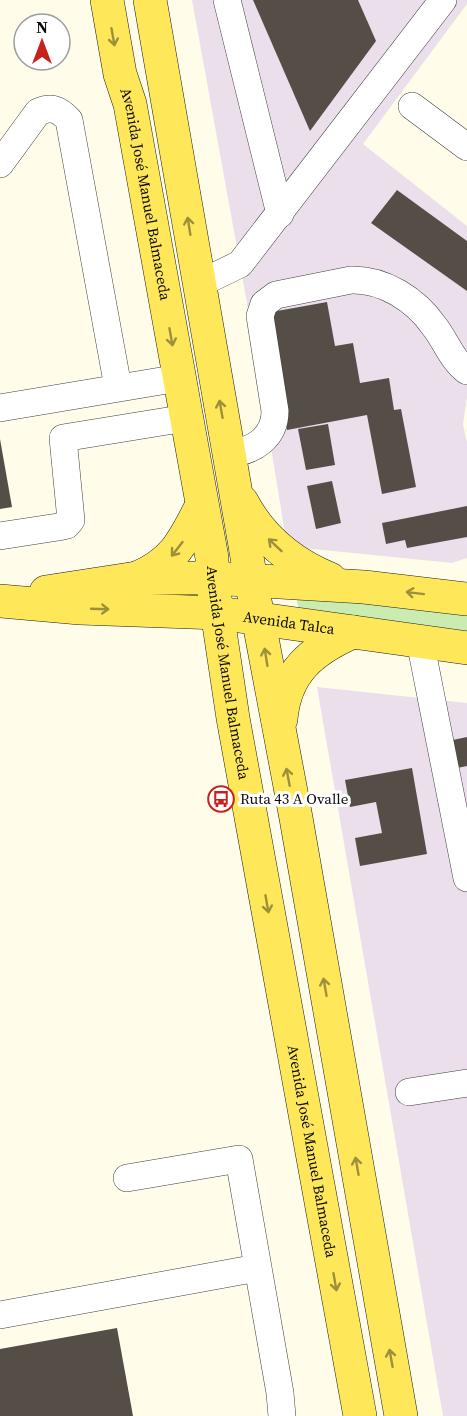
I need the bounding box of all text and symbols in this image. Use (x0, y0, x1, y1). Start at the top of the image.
north arrow (12, 12, 72, 72)
text: N (36, 16, 48, 38)
one-way arrow (108, 27, 119, 46)
street label: Avenida José Manuel Balmaceda (115, 85, 176, 302)
one-way arrow (183, 217, 194, 237)
one-way arrow (166, 327, 177, 346)
one-way arrow (215, 400, 226, 420)
one-way arrow (267, 538, 282, 552)
one-way arrow (171, 541, 184, 557)
street label: Avenida José Manuel Balmaceda (202, 566, 255, 781)
one-way arrow (406, 587, 426, 598)
one-way arrow (90, 603, 110, 614)
street label: Avenida Talca (242, 606, 337, 639)
one-way arrow (261, 648, 272, 667)
one-way arrow (282, 768, 293, 787)
bus stop icon: Ruta 43 A Ovalle (206, 784, 236, 814)
place label: Ruta 43 A Ovalle (240, 788, 349, 809)
one-way arrow (262, 894, 273, 913)
one-way arrow (319, 978, 330, 997)
street label: Avenida José Manuel Balmaceda (283, 1043, 342, 1260)
one-way arrow (351, 1157, 362, 1177)
one-way arrow (330, 1272, 341, 1291)
one-way arrow (385, 1349, 396, 1369)

